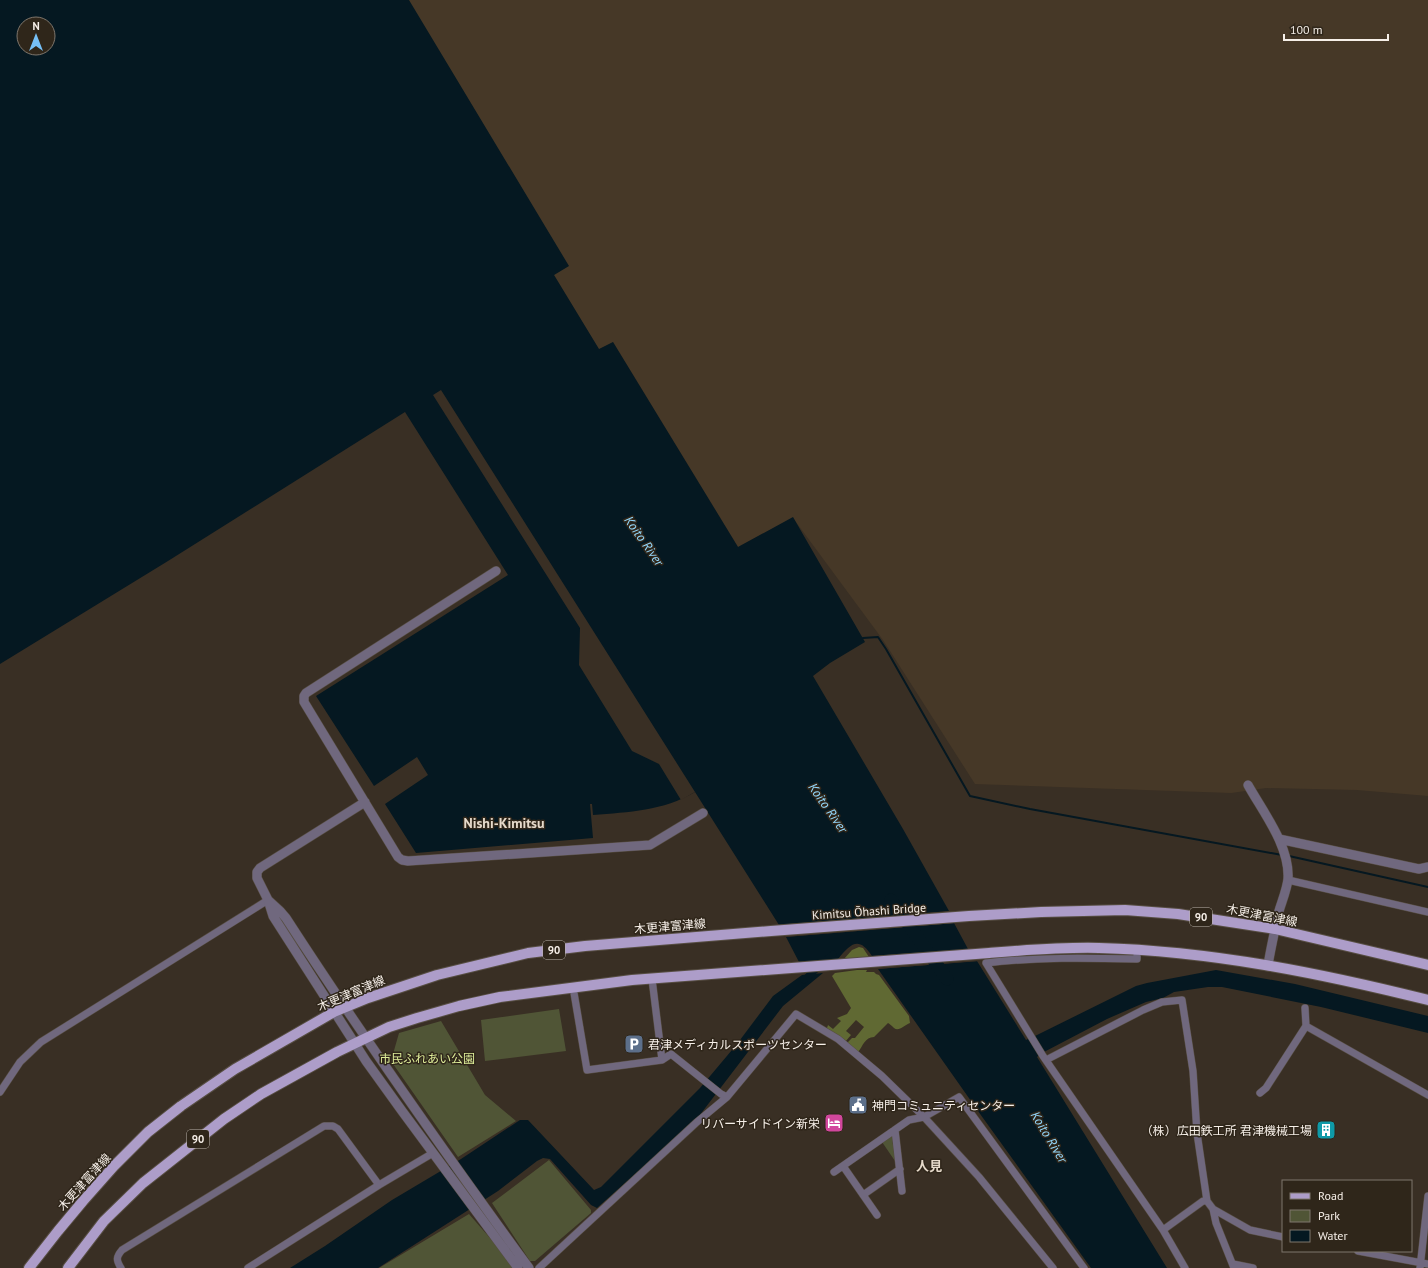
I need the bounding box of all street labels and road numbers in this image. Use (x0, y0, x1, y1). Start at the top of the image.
street label: Kimitsu Ōhashi Bridge (811, 900, 927, 922)
street label: 木更津富津線 (1225, 901, 1299, 929)
road number: 90 (1190, 908, 1212, 926)
street label: 木更津富津線 (633, 915, 707, 937)
road number: 90 (543, 941, 565, 959)
street label: 木更津富津線 (315, 972, 387, 1014)
road number: 90 (187, 1130, 209, 1148)
street label: 木更津富津線 (54, 1150, 114, 1214)

